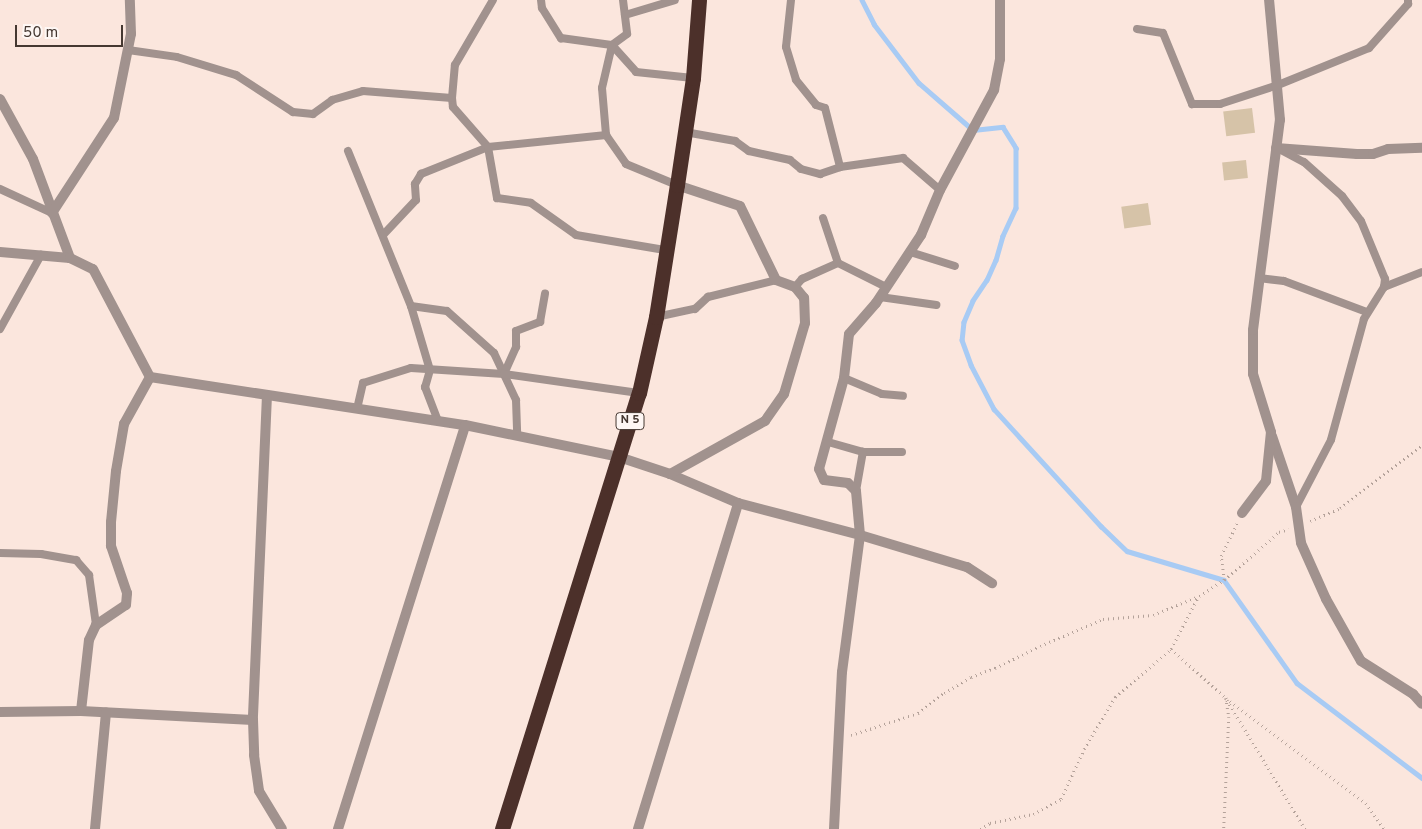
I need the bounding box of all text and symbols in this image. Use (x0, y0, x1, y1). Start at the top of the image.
scale bar (18, 15, 125, 47)
text: 50 m (23, 24, 58, 43)
road number: N 5 (615, 412, 645, 431)

